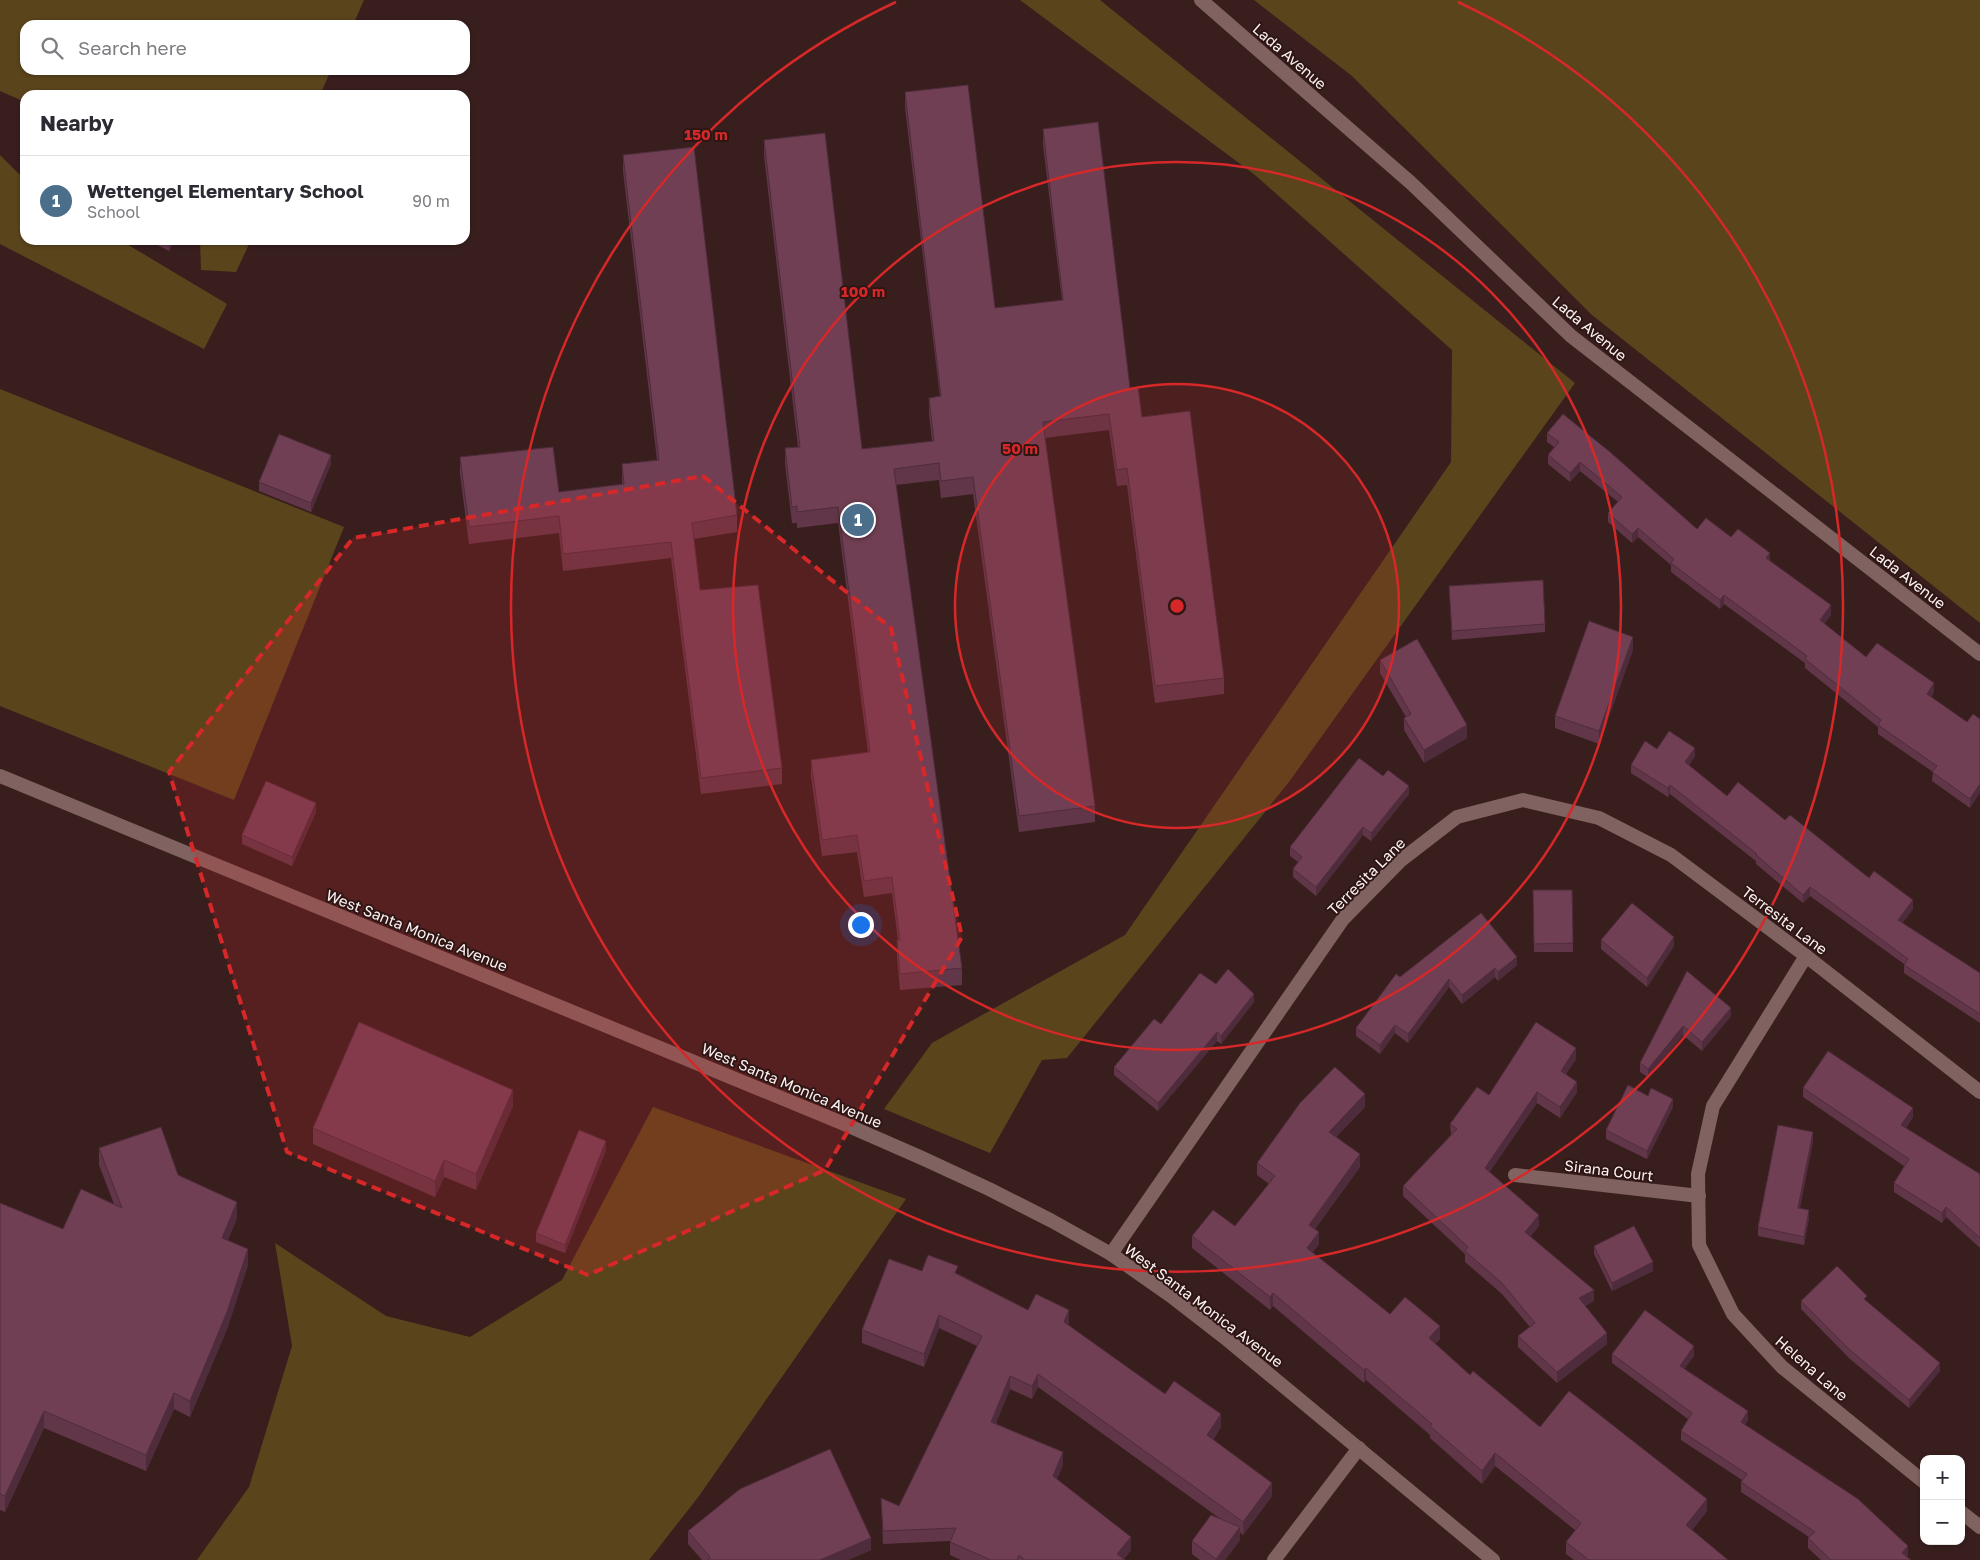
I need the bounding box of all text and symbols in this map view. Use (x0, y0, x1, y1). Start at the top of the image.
street label: Lada Avenue (1250, 19, 1331, 93)
search box (20, 20, 470, 75)
icon: search (38, 34, 66, 62)
text: Search here (78, 36, 187, 59)
text: Nearby (40, 110, 114, 136)
text: 150 m (684, 125, 728, 143)
text: Wettengel Elementary School (87, 179, 364, 202)
text: 1 (52, 191, 60, 211)
text: 90 m (412, 191, 450, 211)
text: School (87, 202, 140, 222)
text: 100 m (841, 282, 885, 300)
street label: Lada Avenue (1549, 292, 1631, 365)
text: 50 m (1002, 439, 1038, 457)
pin: 1 (842, 501, 874, 539)
street label: Lada Avenue (1866, 542, 1950, 612)
centre of rings (1168, 597, 1186, 615)
street label: Terresita Lane (1324, 833, 1409, 918)
street label: Terresita Lane (1739, 882, 1831, 958)
street label: West Santa Monica Avenue (324, 885, 511, 975)
your location (848, 912, 874, 938)
street label: West Santa Monica Avenue (699, 1039, 885, 1131)
street label: Sirana Court (1563, 1156, 1655, 1184)
street label: West Santa Monica Avenue (1121, 1239, 1287, 1371)
street label: Helena Lane (1772, 1332, 1852, 1405)
map controls (1920, 1455, 1965, 1545)
button: + (1920, 1455, 1965, 1500)
button: − (1920, 1500, 1965, 1545)

